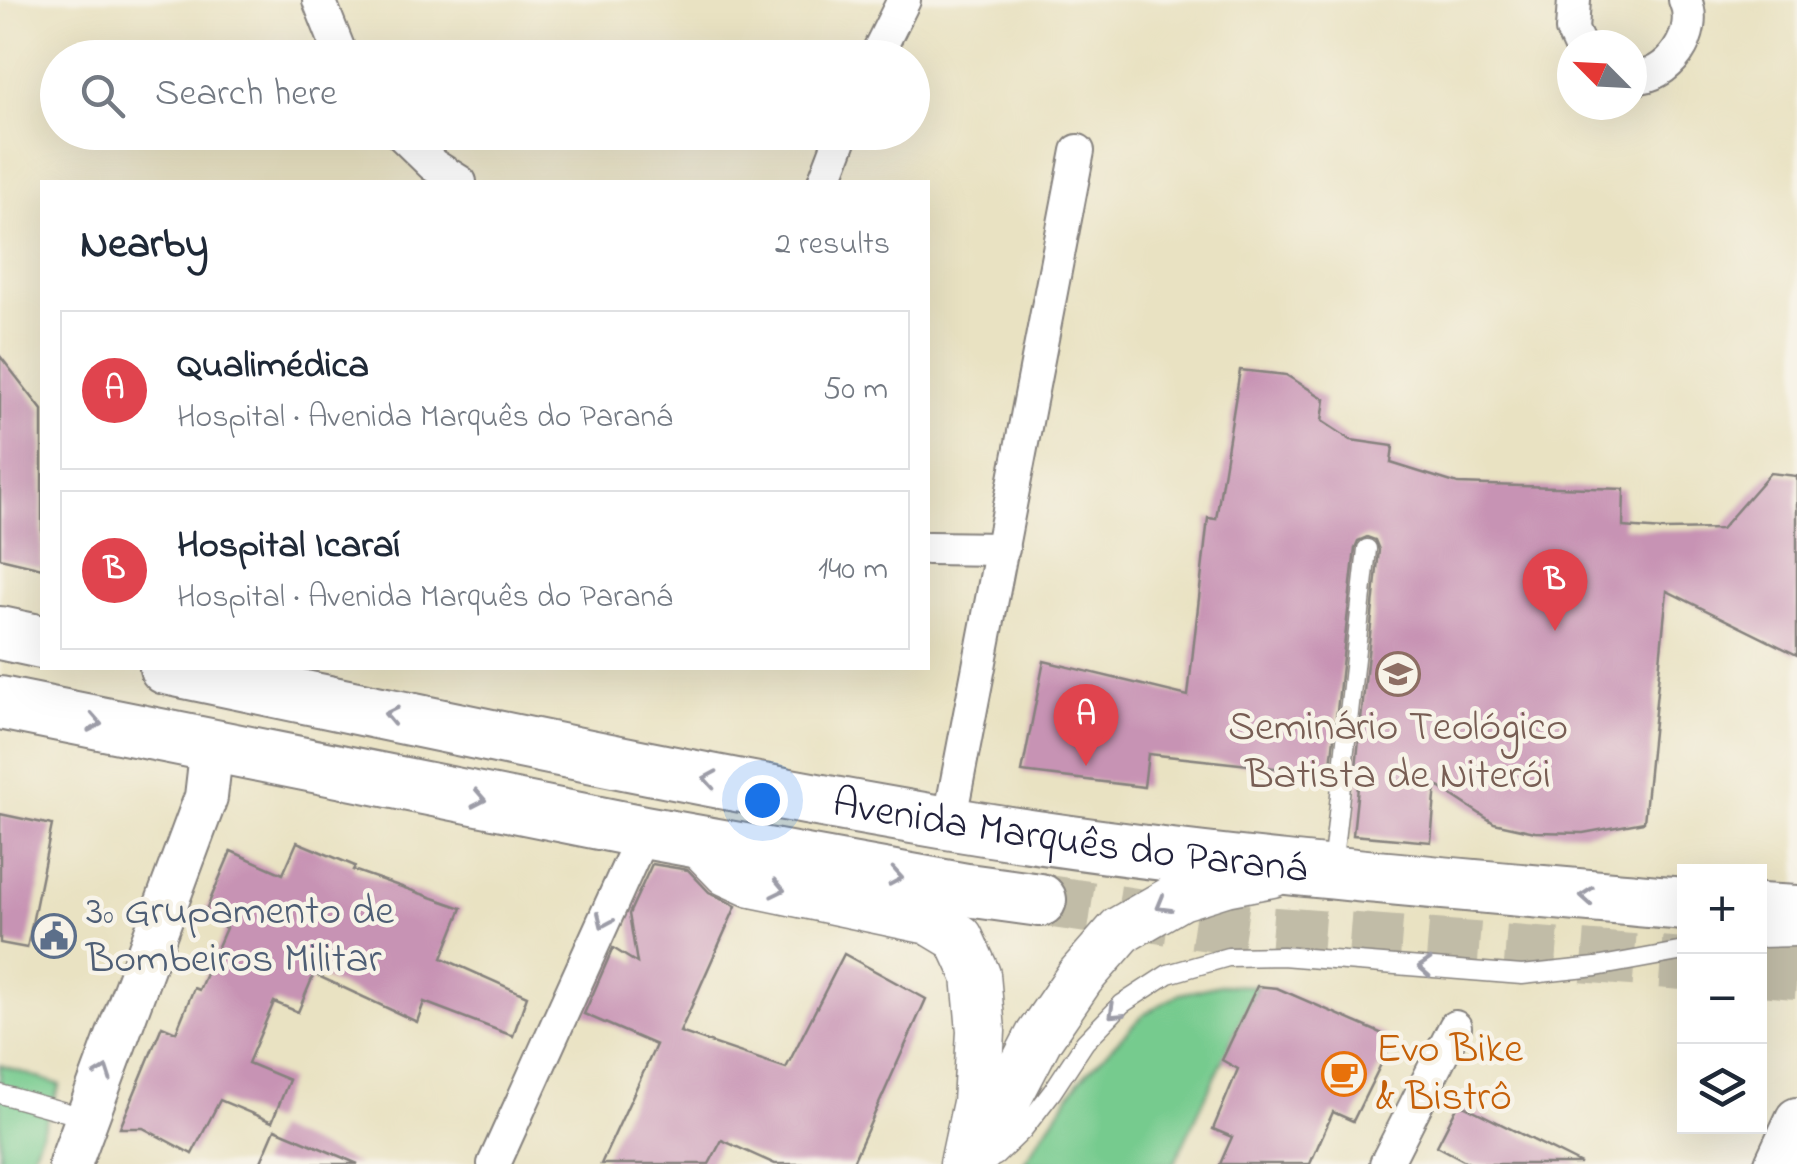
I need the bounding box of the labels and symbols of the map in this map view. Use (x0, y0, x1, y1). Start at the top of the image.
north arrow (1557, 30, 1647, 120)
pin: B (1522, 548, 1588, 631)
school or university icon: Seminário Teológico Batista de Niterói (1375, 651, 1421, 697)
pin: A (1054, 684, 1118, 766)
place label: Seminário Teológico Batista de Niterói (1228, 698, 1568, 807)
one-way arrow (383, 706, 400, 727)
one-way arrow (87, 711, 104, 732)
one-way arrow (702, 770, 719, 791)
street label: Avenida Marquês do Paraná (828, 773, 1310, 901)
your location (737, 775, 788, 826)
one-way arrow (470, 788, 487, 809)
one-way arrow (888, 866, 904, 887)
one-way arrow (769, 877, 786, 898)
place label: 3º Grupamento de Bombeiros Militar (85, 882, 394, 991)
one-way arrow (1579, 885, 1595, 907)
one-way arrow (1156, 893, 1174, 913)
one-way arrow (596, 911, 616, 929)
public building icon: 3º Grupamento de Bombeiros Militar (31, 913, 77, 959)
one-way arrow (1417, 956, 1433, 978)
one-way arrow (1109, 1000, 1127, 1018)
place label: Evo Bike & Bistrô (1376, 1020, 1523, 1129)
cafe icon: Evo Bike & Bistrô (1321, 1051, 1367, 1097)
one-way arrow (92, 1065, 113, 1082)

